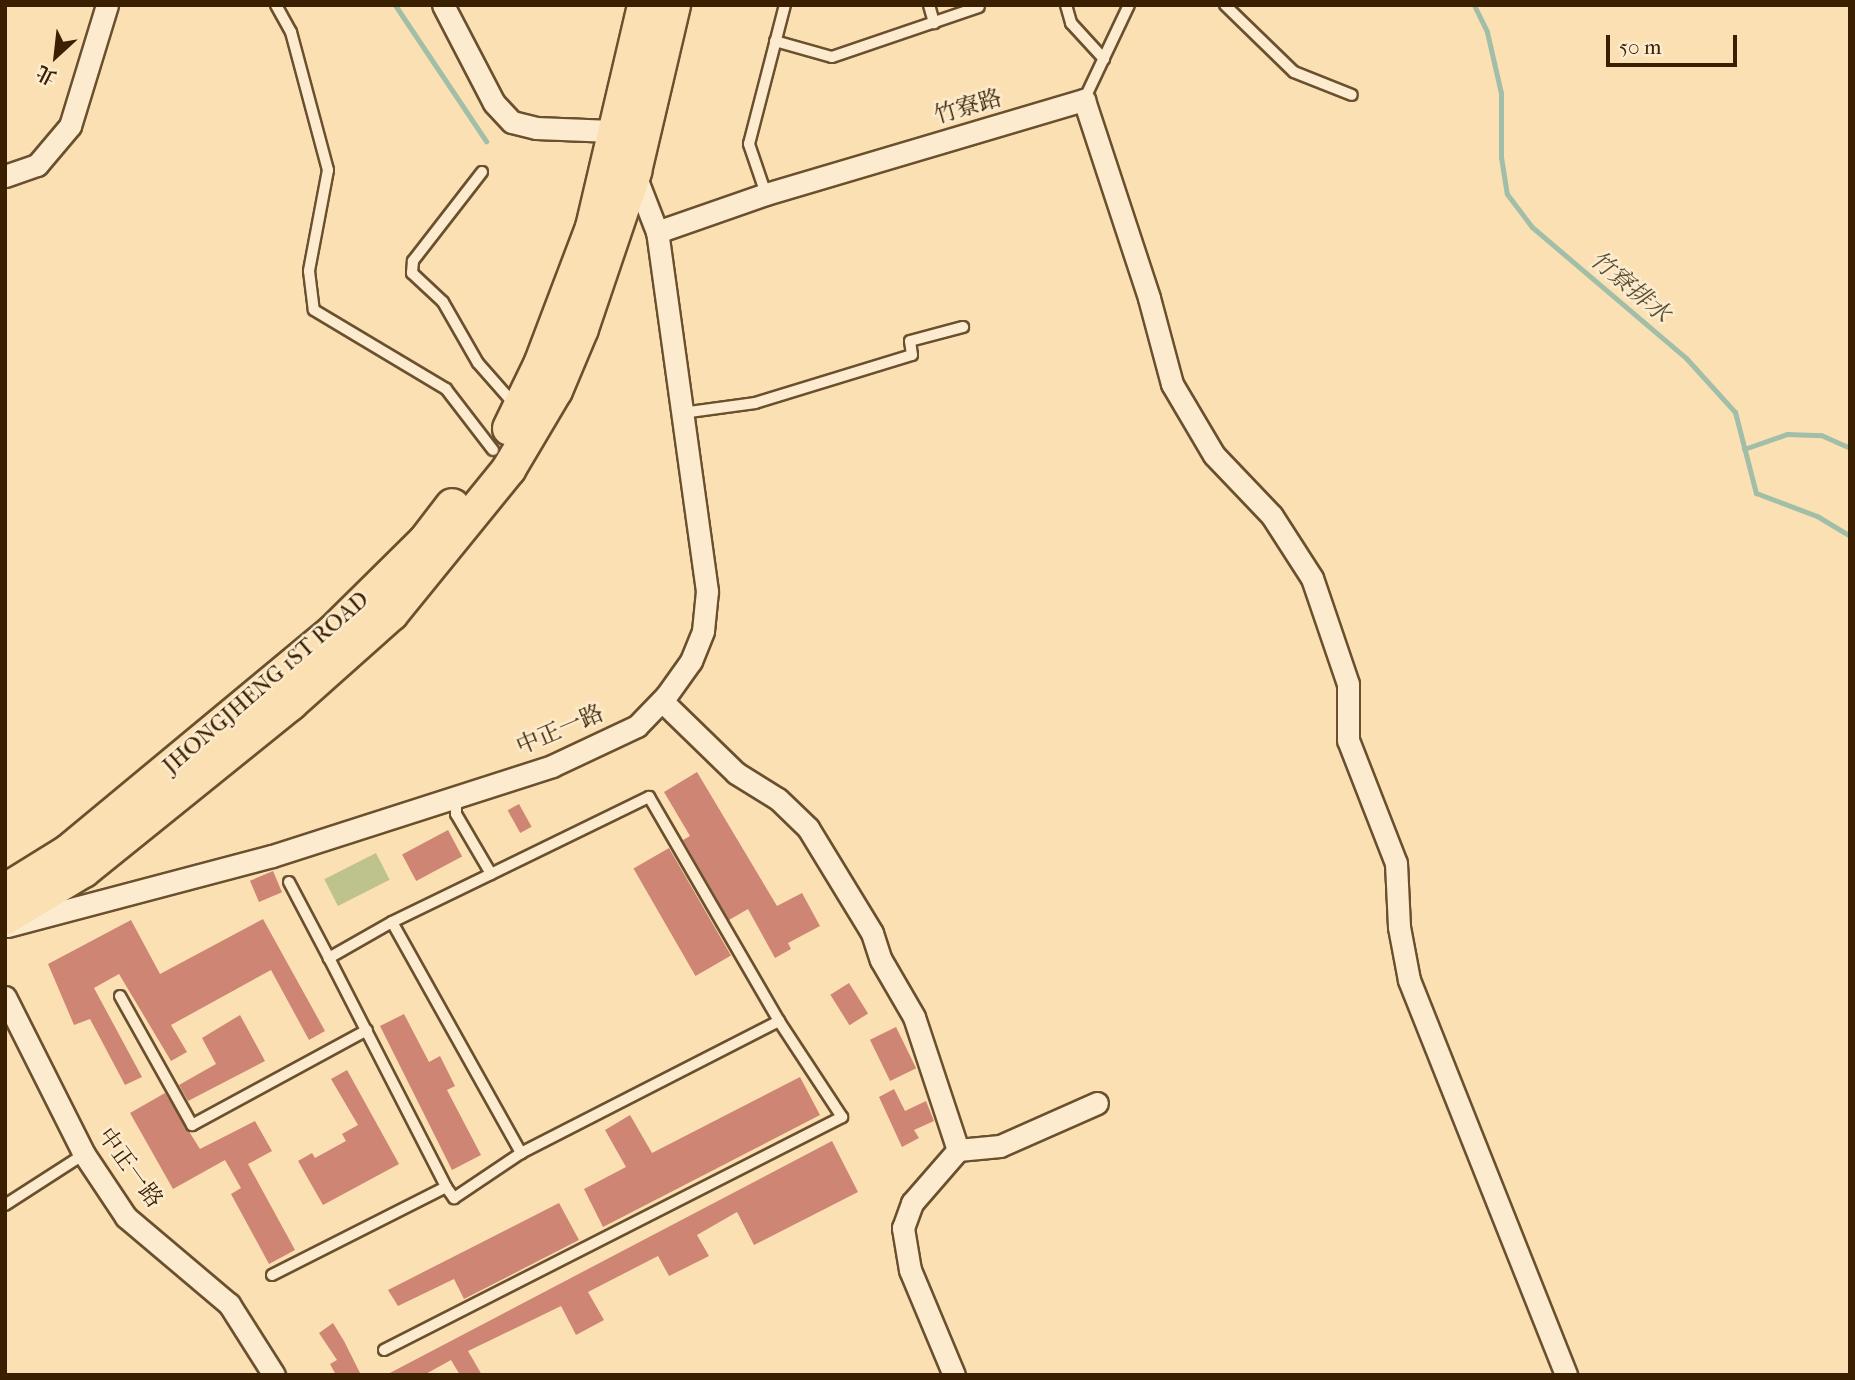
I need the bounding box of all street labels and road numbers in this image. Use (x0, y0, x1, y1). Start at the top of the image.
street label: 竹寮路 (931, 84, 1005, 130)
street label: JHONGJHENG 1ST ROAD (157, 586, 375, 780)
street label: 中正一路 (512, 699, 608, 761)
street label: 中正一路 (92, 1123, 168, 1213)

